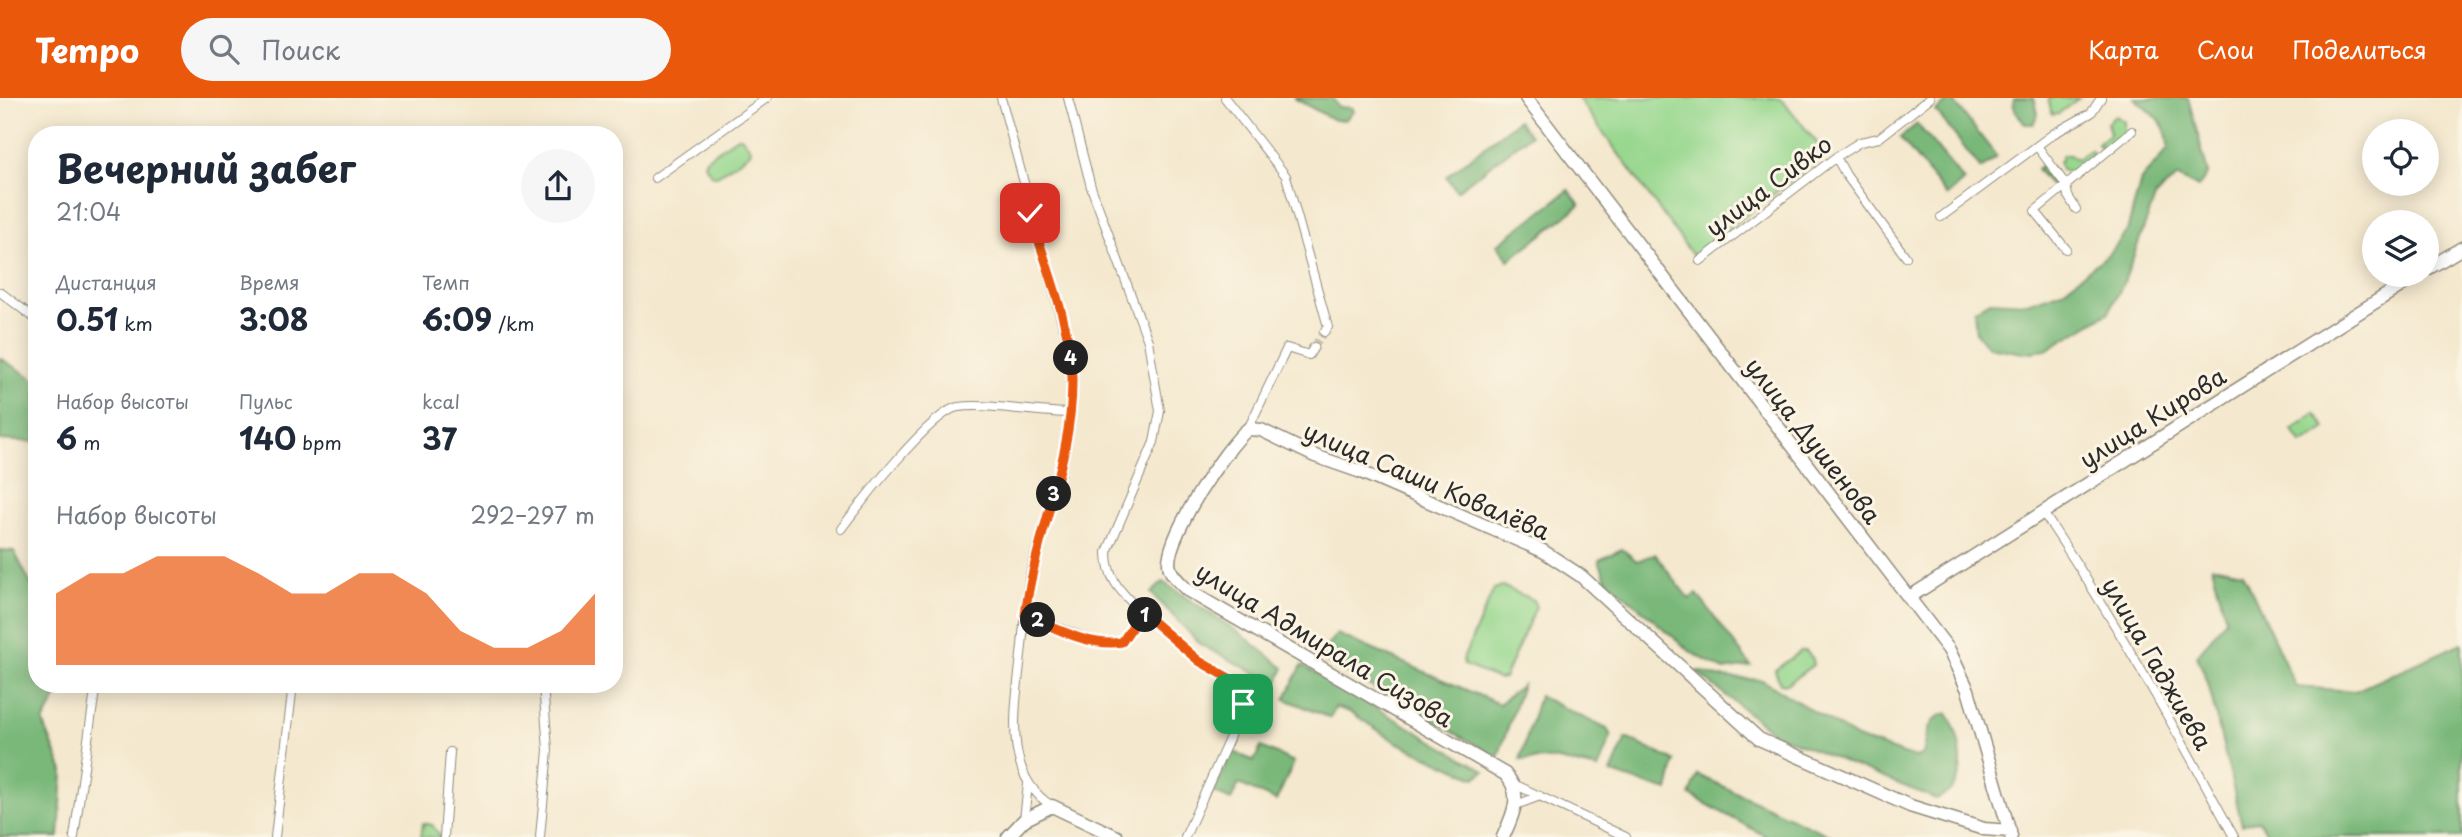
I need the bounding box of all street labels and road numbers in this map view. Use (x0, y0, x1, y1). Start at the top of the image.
street label: улица Сивко (1697, 125, 1839, 245)
street label: улица Душенова (1737, 349, 1891, 531)
street label: улица Кирова (2072, 357, 2232, 477)
street label: улица Саши Ковалёва (1298, 412, 1556, 548)
street label: улица Адмирала Сизова (1189, 553, 1461, 735)
street label: улица Гаджиева (2094, 570, 2222, 756)

